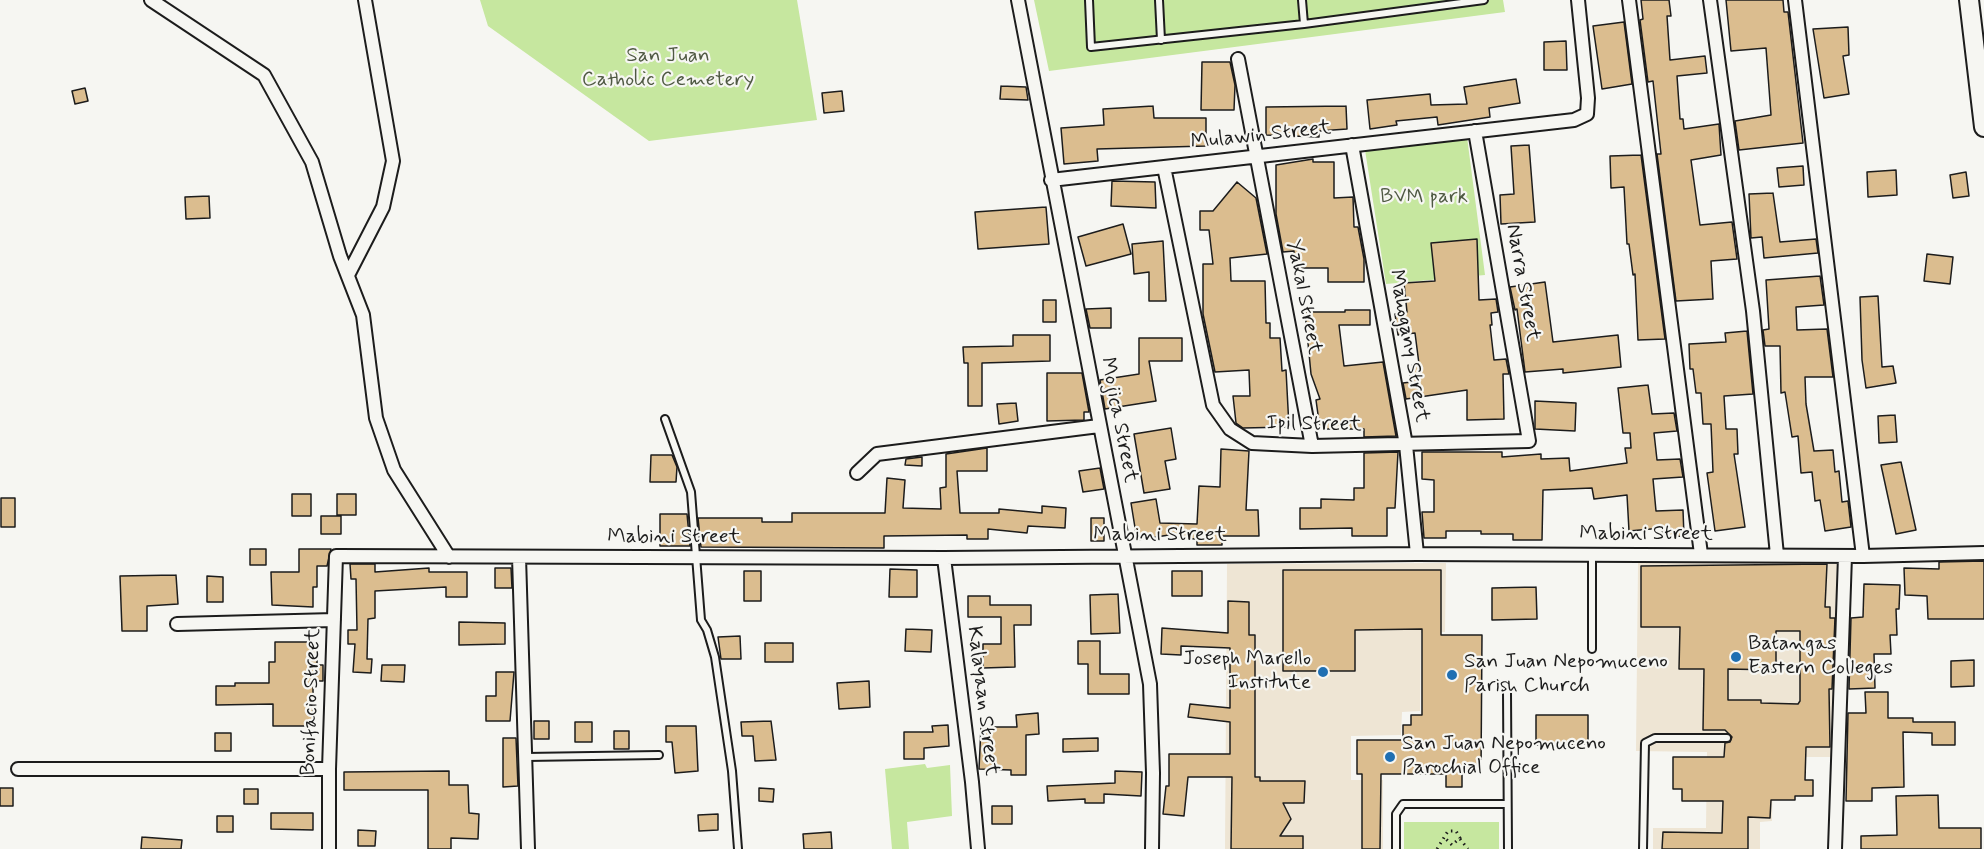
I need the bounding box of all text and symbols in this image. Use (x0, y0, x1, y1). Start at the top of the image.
park label: San Juan Catholic Cemetery (582, 44, 754, 94)
street label: Mulawin Street (1190, 116, 1332, 156)
park label: BVM park (1380, 185, 1468, 211)
street label: Narra Street (1499, 222, 1545, 344)
street label: Yakal Street (1280, 237, 1326, 357)
street label: Mahogany Street (1382, 268, 1434, 424)
street label: Mojica Street (1094, 355, 1142, 485)
street label: Ipil Street (1266, 412, 1362, 438)
street label: Mabini Street (1579, 522, 1713, 548)
street label: Mabini Street (1093, 523, 1227, 549)
street label: Mabini Street (607, 525, 741, 551)
street label: Kalayaan Street (960, 625, 1004, 777)
street label: Bonifacio Street (297, 628, 327, 776)
place label: Batangas Eastern Colleges (1748, 632, 1893, 682)
place label: Joseph Marello Institute (1183, 647, 1311, 697)
place label: San Juan Nepomuceno Parish Church (1464, 650, 1668, 700)
marker: Batangas Eastern Colleges (1729, 650, 1743, 664)
marker: Joseph Marello Institute (1316, 665, 1330, 679)
marker: San Juan Nepomuceno Parish Church (1445, 668, 1459, 682)
place label: San Juan Nepomuceno Parochial Office (1402, 732, 1606, 782)
marker: San Juan Nepomuceno Parochial Office (1383, 750, 1397, 764)

